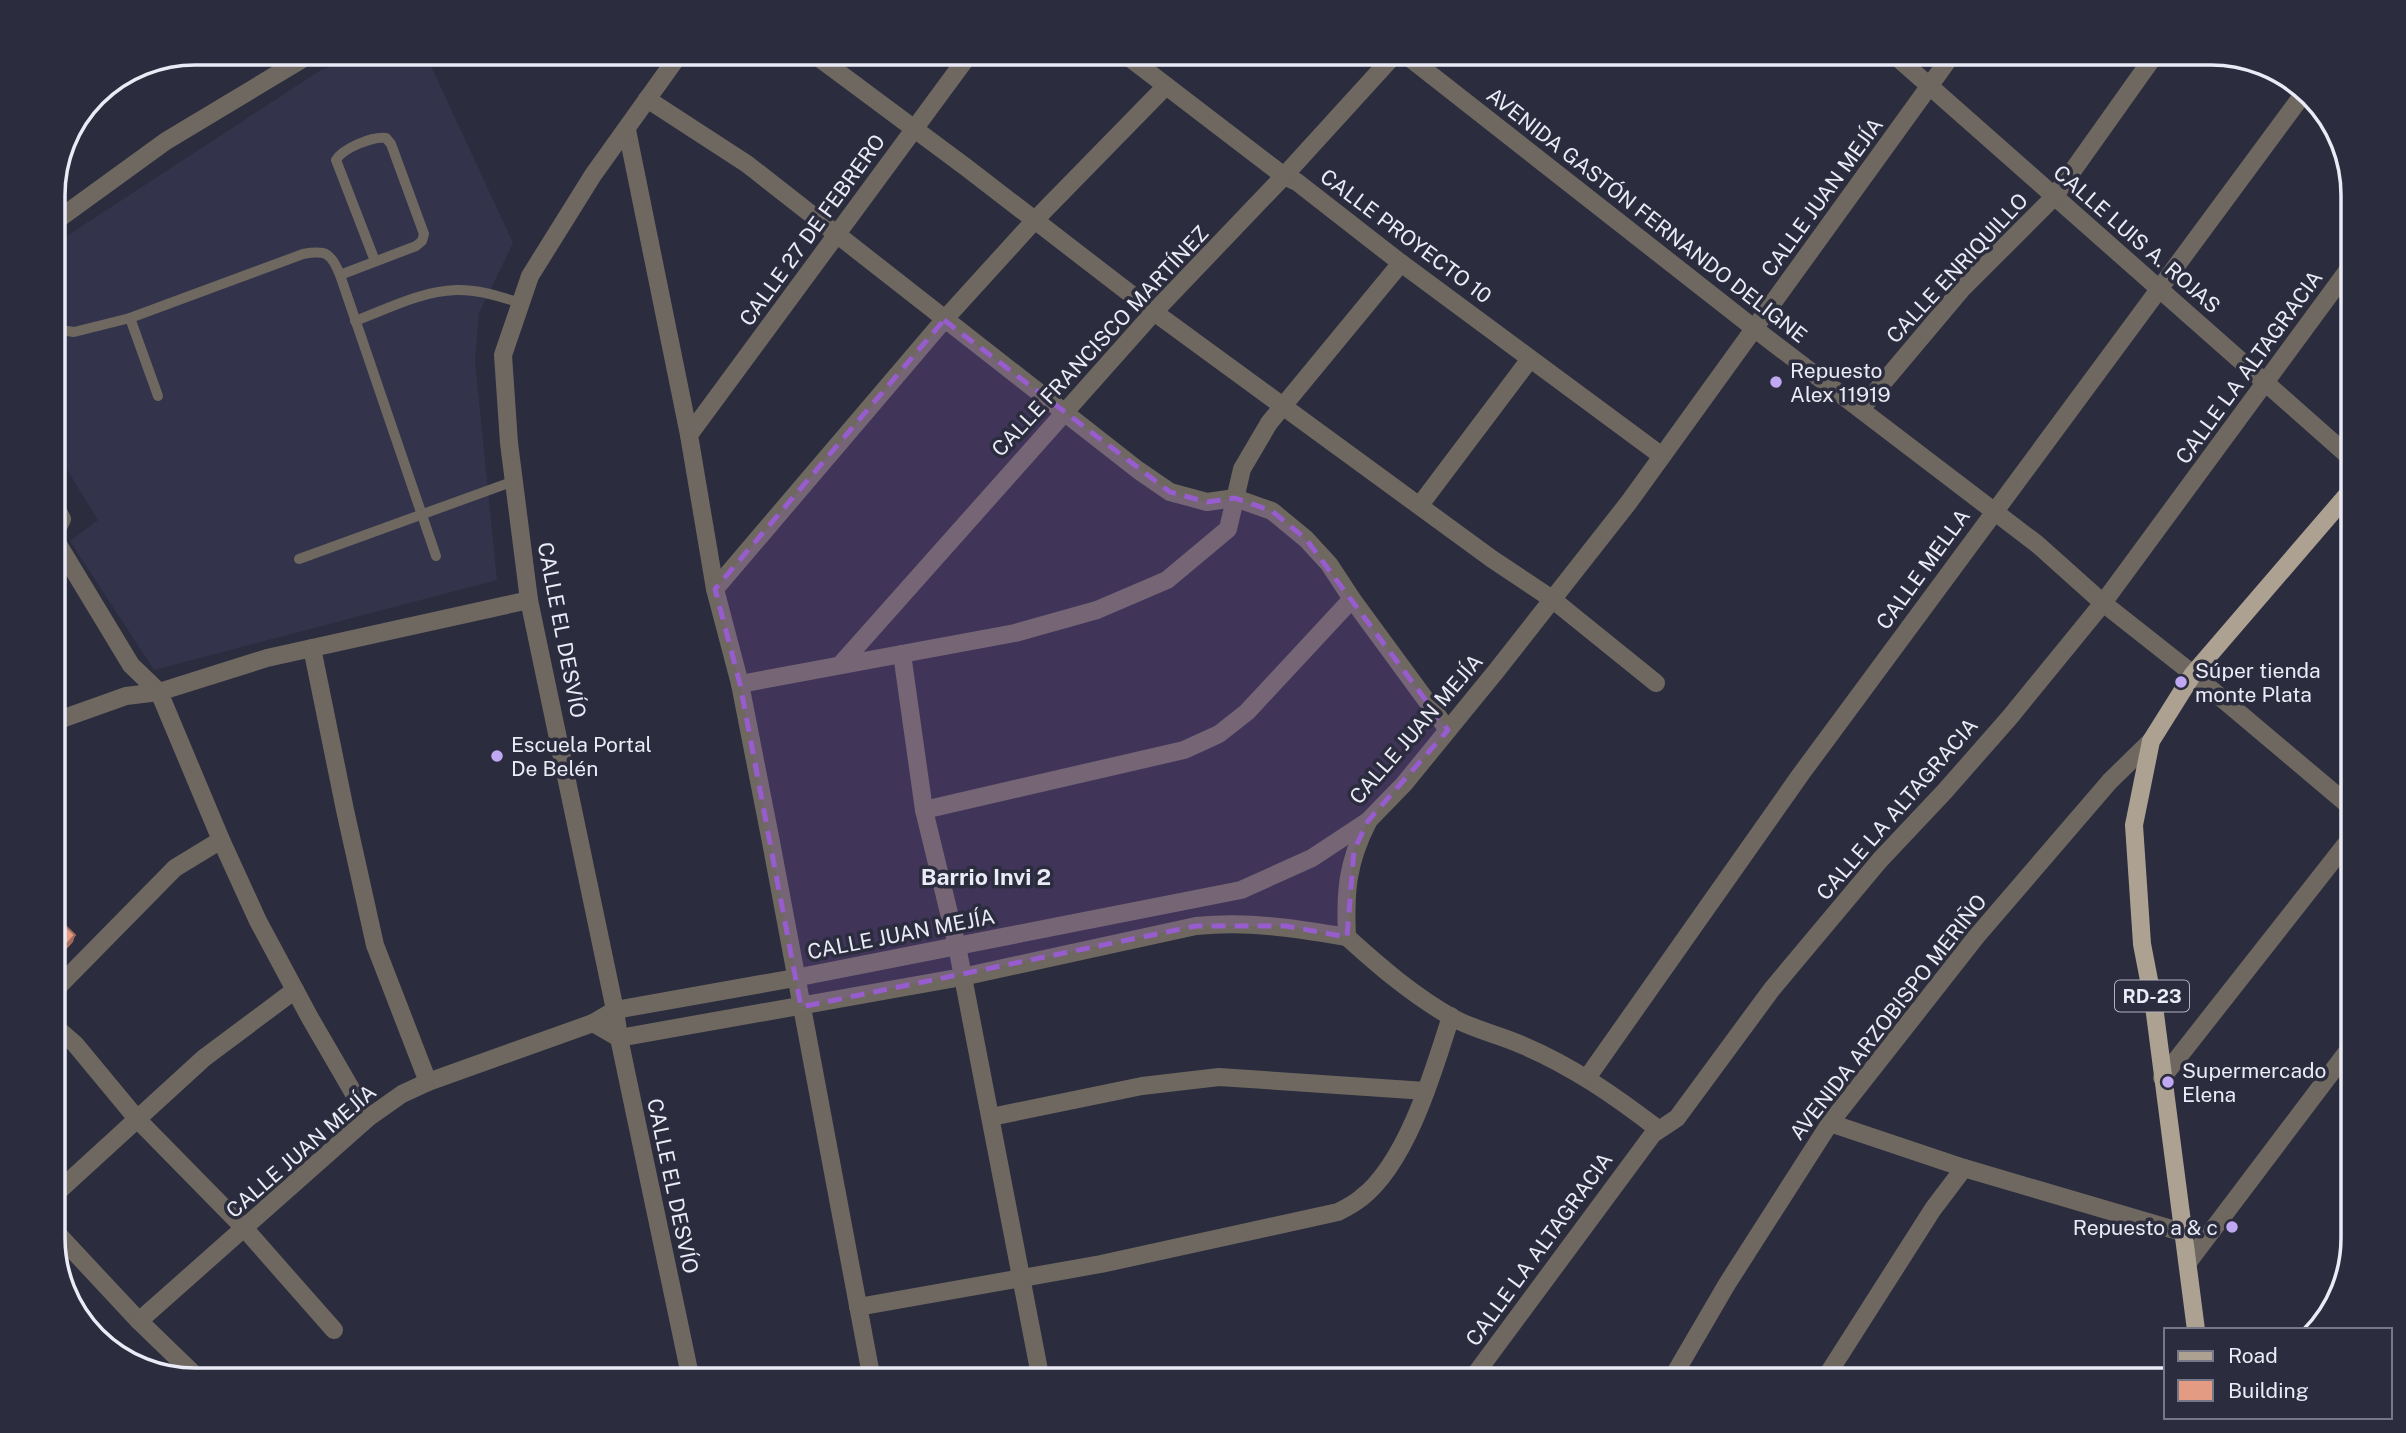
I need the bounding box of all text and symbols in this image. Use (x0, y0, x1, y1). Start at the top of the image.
street label: AVENIDA GASTÓN FERNANDO DELIGNE (1482, 82, 1812, 348)
street label: CALLE JUAN MEJÍA (1756, 113, 1888, 281)
street label: CALLE 27 DE FEBRERO (734, 129, 890, 331)
street label: CALLE LUIS A. ROJAS (2048, 160, 2226, 318)
street label: CALLE PROYECTO 10 (1315, 163, 1497, 309)
street label: CALLE ENRIQUILLO (1881, 188, 2033, 348)
street label: CALLE FRANCISCO MARTÍNEZ (986, 220, 1214, 462)
street label: CALLE LA ALTAGRACIA (2170, 265, 2328, 469)
place label: Repuesto Alex 11919 (1790, 358, 1891, 407)
marker: Repuesto Alex 11919 (1768, 374, 1784, 390)
street label: CALLE MELLA (1871, 504, 1975, 634)
street label: CALLE EL DESVÍO (533, 540, 591, 720)
street label: CALLE JUAN MEJÍA (1344, 649, 1488, 809)
place label: Súper tienda monte Plata (2195, 658, 2321, 707)
marker: Súper tienda monte Plata (2173, 674, 2189, 690)
street label: CALLE LA ALTAGRACIA (1811, 713, 1983, 905)
place label: Escuela Portal De Belén (511, 732, 652, 781)
marker: Escuela Portal De Belén (489, 748, 505, 764)
district label: Barrio Invi 2 (921, 863, 1051, 890)
street label: AVENIDA ARZOBISPO MERIÑO (1784, 889, 1992, 1145)
street label: CALLE JUAN MEJÍA (805, 904, 997, 964)
road number: RD-23 (2115, 980, 2189, 1012)
place label: Supermercado Elena (2182, 1058, 2326, 1107)
marker: Supermercado Elena (2160, 1074, 2176, 1090)
street label: CALLE JUAN MEJÍA (221, 1079, 381, 1223)
street label: CALLE EL DESVÍO (642, 1096, 704, 1276)
street label: CALLE LA ALTAGRACIA (1460, 1147, 1618, 1351)
place label: Repuesto a & c (2073, 1215, 2218, 1240)
marker: Repuesto a & c (2224, 1219, 2240, 1235)
legend (2164, 1328, 2392, 1419)
text: Road (2228, 1343, 2278, 1368)
text: Building (2228, 1378, 2309, 1403)

